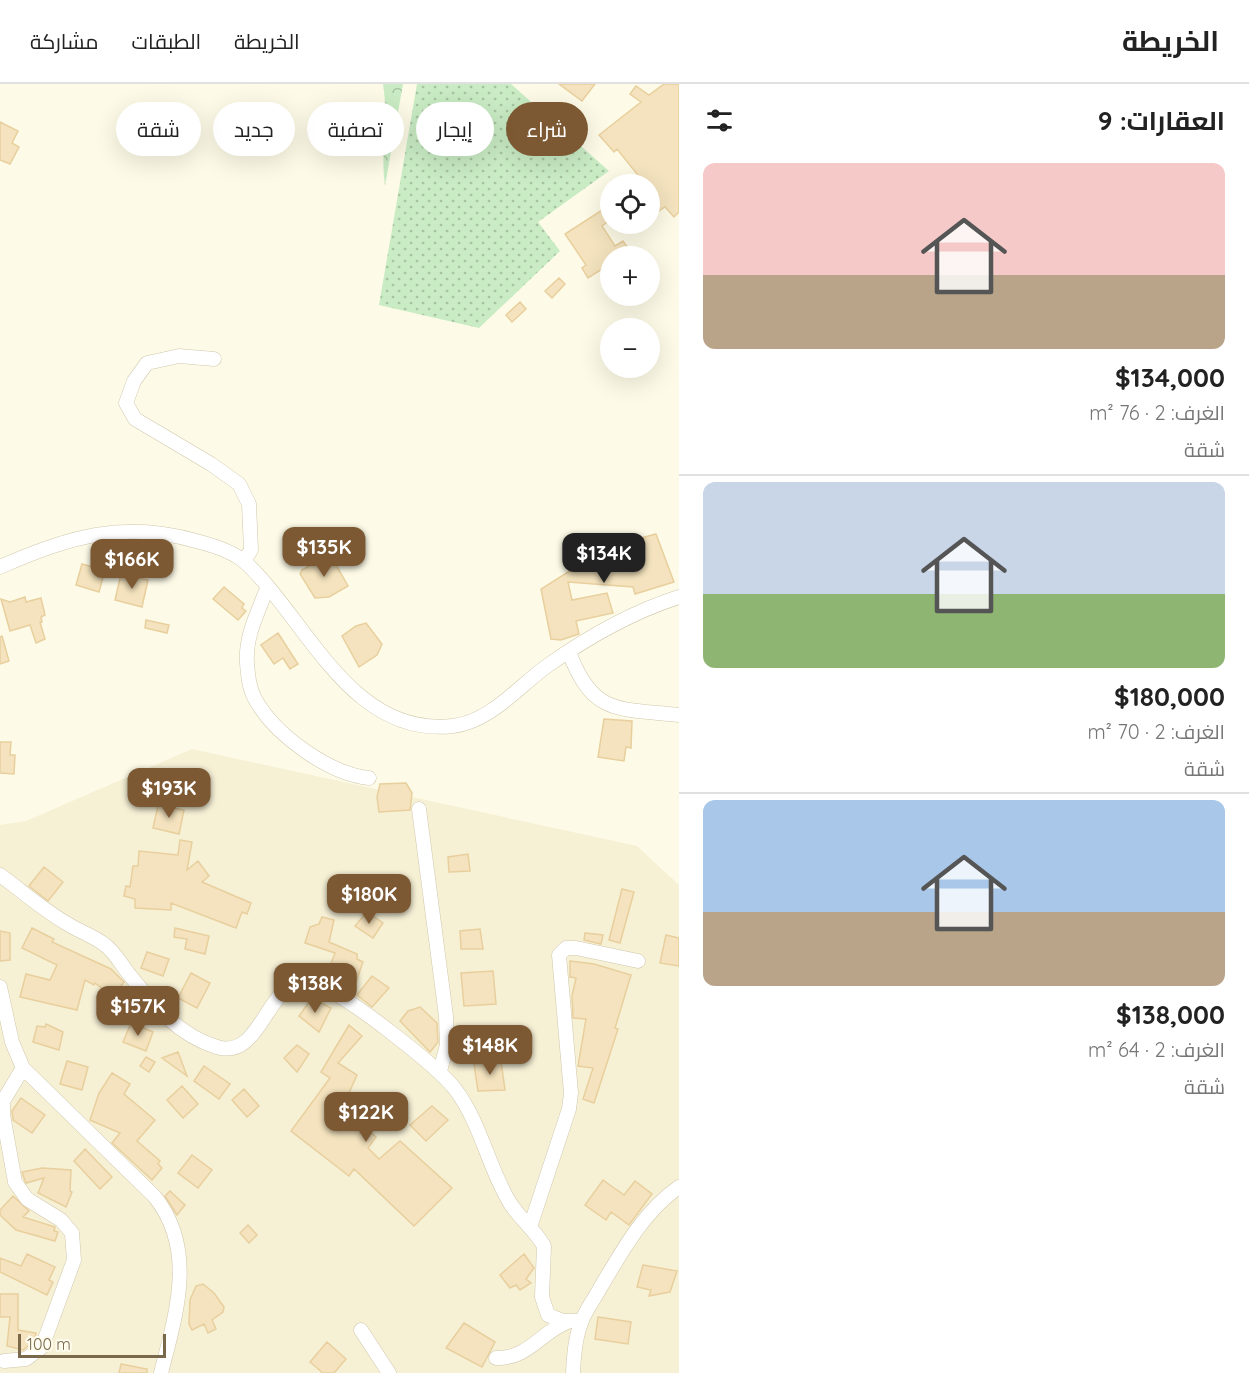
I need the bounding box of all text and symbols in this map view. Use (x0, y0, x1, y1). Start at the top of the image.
text: الخريطة (1122, 23, 1219, 58)
text: مشاركة (30, 28, 99, 54)
text: الطبقات (132, 28, 201, 54)
text: الخريطة (234, 28, 300, 54)
chip: شقة (116, 102, 201, 156)
chip: جديد (213, 102, 295, 156)
chip: تصفية (307, 102, 404, 156)
chip: إيجار (416, 102, 494, 156)
chip: شراء (506, 102, 588, 156)
icon: filters (703, 104, 736, 137)
text: العقارات: 9 (1098, 104, 1225, 137)
map controls (600, 174, 660, 378)
button: locate (600, 174, 660, 234)
icon: home (910, 202, 1018, 310)
button: + (600, 246, 660, 306)
button: − (600, 318, 660, 378)
text: $134,000 (1115, 361, 1225, 394)
text: الغرف: 2 · 76 m² (1089, 400, 1225, 425)
text: شقة (1184, 437, 1225, 462)
icon: home (910, 521, 1018, 629)
pin: $135K (282, 527, 366, 578)
pin: $134K (562, 533, 646, 584)
text: $135K (296, 534, 352, 559)
pin: $166K (90, 539, 174, 590)
text: $134K (576, 540, 632, 565)
text: $166K (105, 546, 159, 571)
text: $180,000 (1114, 680, 1225, 713)
text: الغرف: 2 · 70 m² (1087, 719, 1225, 744)
text: شقة (1184, 756, 1225, 781)
pin: $193K (127, 768, 211, 819)
text: $193K (142, 775, 196, 800)
icon: home (910, 839, 1018, 947)
pin: $180K (327, 874, 411, 925)
text: $180K (341, 881, 397, 906)
pin: $138K (273, 963, 357, 1014)
text: $138K (288, 970, 342, 995)
pin: $157K (96, 986, 180, 1037)
text: $157K (110, 993, 166, 1018)
text: $138,000 (1116, 998, 1225, 1031)
pin: $148K (448, 1025, 532, 1076)
text: $148K (462, 1032, 518, 1057)
text: الغرف: 2 · 64 m² (1088, 1037, 1225, 1062)
text: شقة (1184, 1074, 1225, 1099)
pin: $122K (324, 1092, 408, 1143)
text: $122K (338, 1099, 394, 1124)
scale bar (18, 1331, 166, 1358)
text: 100 m (27, 1334, 71, 1354)

